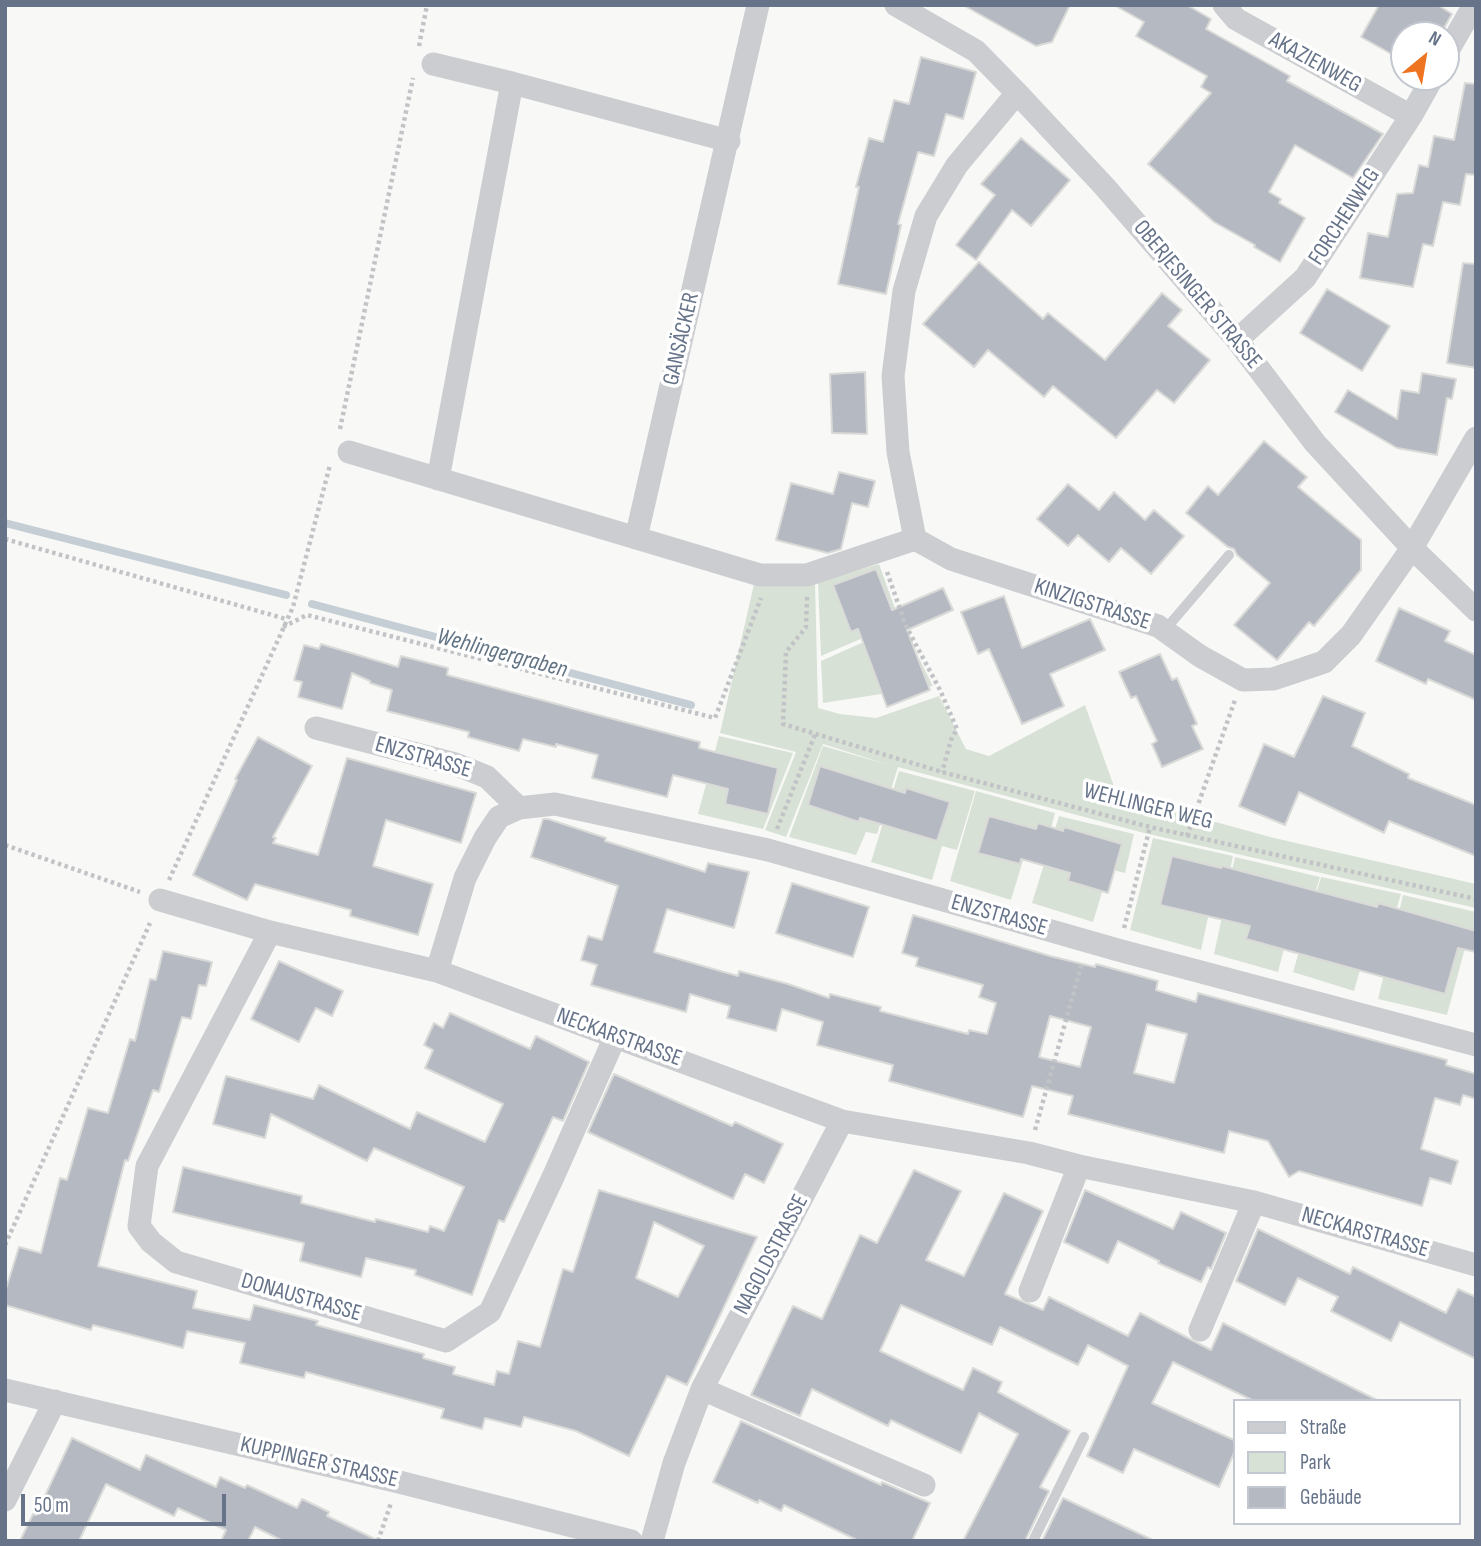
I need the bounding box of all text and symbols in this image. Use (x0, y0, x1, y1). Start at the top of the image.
north arrow (1390, 21, 1460, 91)
street label: AKAZIENWEG (1264, 26, 1366, 100)
text: N (1425, 27, 1445, 52)
street label: FORCHENWEG (1303, 163, 1387, 271)
street label: OBERJESINGER STRASSE (1127, 215, 1267, 375)
street label: GANSÄCKER (658, 290, 706, 388)
street label: KINZIGSTRASSE (1030, 573, 1154, 637)
water label: Wehlingergraben (434, 623, 570, 685)
street label: ENZSTRASSE (372, 731, 474, 785)
street label: WEHLINGER WEG (1081, 778, 1215, 836)
street label: ENZSTRASSE (948, 889, 1050, 943)
street label: NECKARSTRASSE (553, 1003, 685, 1073)
street label: NAGOLDSTRASSE (729, 1190, 815, 1320)
street label: NECKARSTRASSE (1298, 1202, 1432, 1264)
street label: DONAUSTRASSE (238, 1268, 364, 1328)
legend (1232, 1399, 1460, 1525)
text: Straße (1300, 1415, 1346, 1440)
street label: KUPPINGER STRASSE (237, 1431, 401, 1495)
text: Park (1300, 1450, 1331, 1475)
scale bar (24, 1480, 229, 1524)
text: Gebäude (1300, 1485, 1362, 1510)
text: 50 m (34, 1493, 69, 1518)

